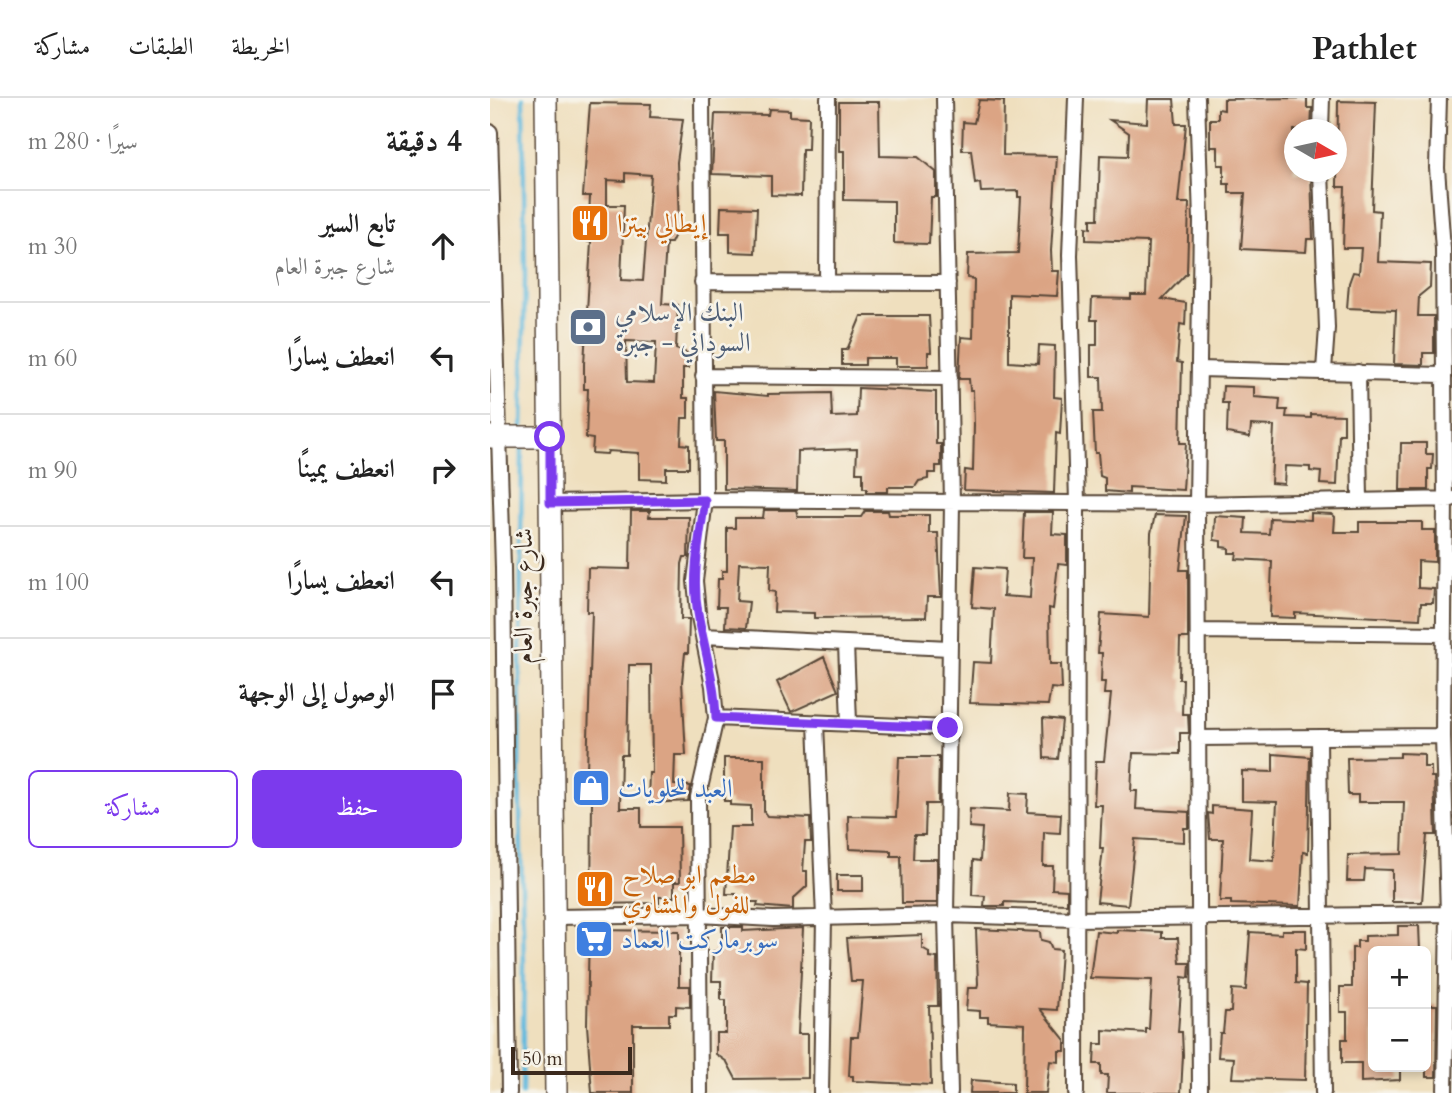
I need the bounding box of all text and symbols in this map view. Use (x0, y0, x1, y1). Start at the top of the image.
text: Pathlet (1312, 26, 1417, 71)
text: مشاركة (35, 30, 90, 63)
text: الطبقات (128, 30, 194, 63)
text: الخريطة (232, 30, 290, 63)
north arrow (1284, 119, 1347, 182)
text: 4 دقيقة (386, 121, 462, 162)
text: سيرًا · 280 m (28, 126, 138, 157)
restaurant icon: إيطالي بيتزا (569, 202, 611, 244)
text: تابع السير (320, 206, 395, 241)
place label: إيطالي بيتزا (617, 206, 709, 245)
icon: ahead (424, 227, 462, 265)
text: 30 m (28, 231, 77, 262)
text: شارع جبرة العام (275, 251, 395, 282)
place label: البنك الإسلامي السوداني - جبرة (615, 295, 751, 364)
bank icon: البنك الإسلامي السوداني - جبرة (567, 306, 609, 348)
text: انعطف يسارًا (287, 339, 395, 374)
icon: left (424, 339, 462, 377)
text: 60 m (28, 343, 77, 374)
route start (534, 421, 565, 452)
text: انعطف يمينًا (297, 451, 395, 486)
icon: right (424, 451, 462, 489)
text: 90 m (28, 455, 77, 486)
street label: شارع جبرة العام (506, 528, 546, 664)
text: انعطف يسارًا (287, 563, 395, 598)
icon: left (424, 563, 462, 601)
text: 100 m (28, 567, 89, 598)
text: الوصول إلى الوجهة (239, 675, 395, 710)
icon: arrive (424, 675, 462, 713)
route end (932, 712, 963, 743)
shop icon: العبد للحلويات (570, 767, 612, 809)
button: مشاركة (28, 770, 238, 848)
button: حفظ (252, 770, 462, 848)
place label: العبد للحلويات (618, 771, 733, 806)
place label: مطعم ابو صلاح للفول والمشاوي (622, 857, 756, 925)
restaurant icon: مطعم ابو صلاح للفول والمشاوي (574, 868, 616, 910)
supermarket icon: سوبرماركت العماد (573, 918, 615, 960)
place label: سوبرماركت العماد (621, 922, 778, 957)
map controls (1368, 946, 1431, 1072)
button: + (1368, 946, 1431, 1009)
button: − (1368, 1009, 1431, 1072)
scale bar (511, 1044, 632, 1076)
text: 50 m (522, 1046, 563, 1072)

